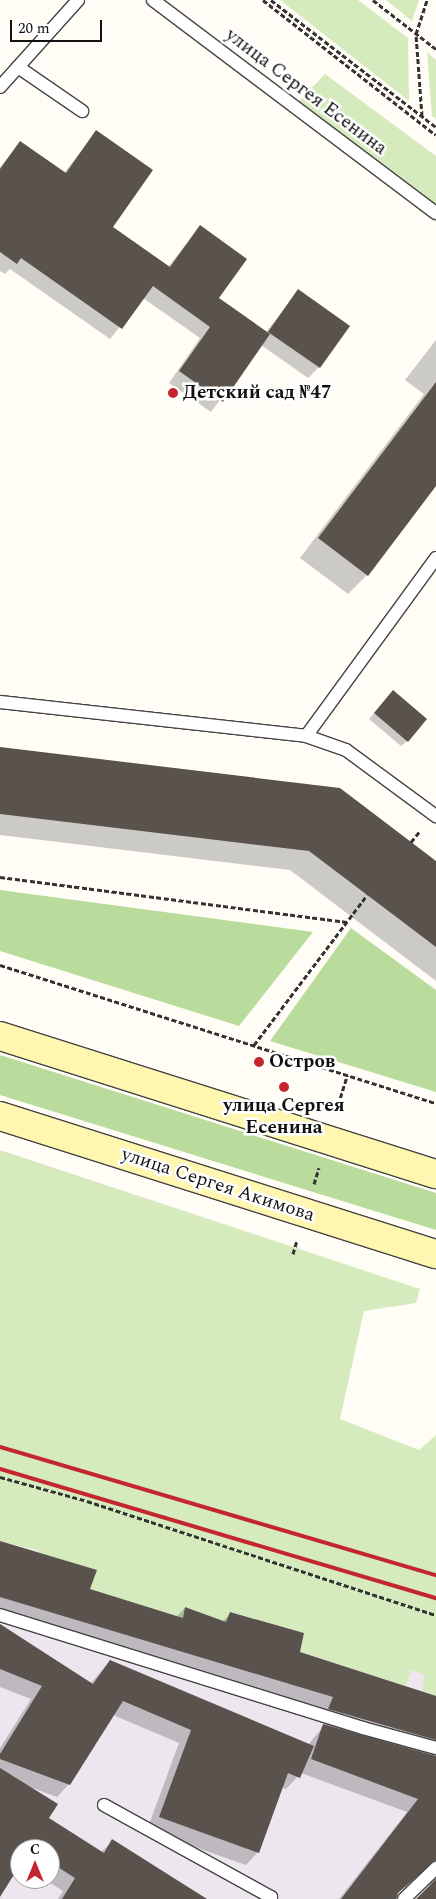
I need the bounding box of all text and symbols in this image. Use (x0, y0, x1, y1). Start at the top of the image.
scale bar (12, 10, 105, 42)
text: 20 m (18, 17, 50, 40)
street label: улица Сергея Есенина (221, 24, 391, 160)
place label: Детский сад №47 (183, 382, 332, 404)
marker: Детский сад №47 (167, 387, 179, 399)
place label: Остров (269, 1051, 335, 1073)
marker: Остров (253, 1056, 265, 1068)
marker: улица Сергея Есенина (278, 1081, 290, 1093)
place label: улица Сергея Есенина (223, 1095, 345, 1139)
street label: улица Сергея Акимова (119, 1143, 317, 1227)
north arrow (10, 1839, 60, 1889)
text: С (30, 1839, 40, 1860)

